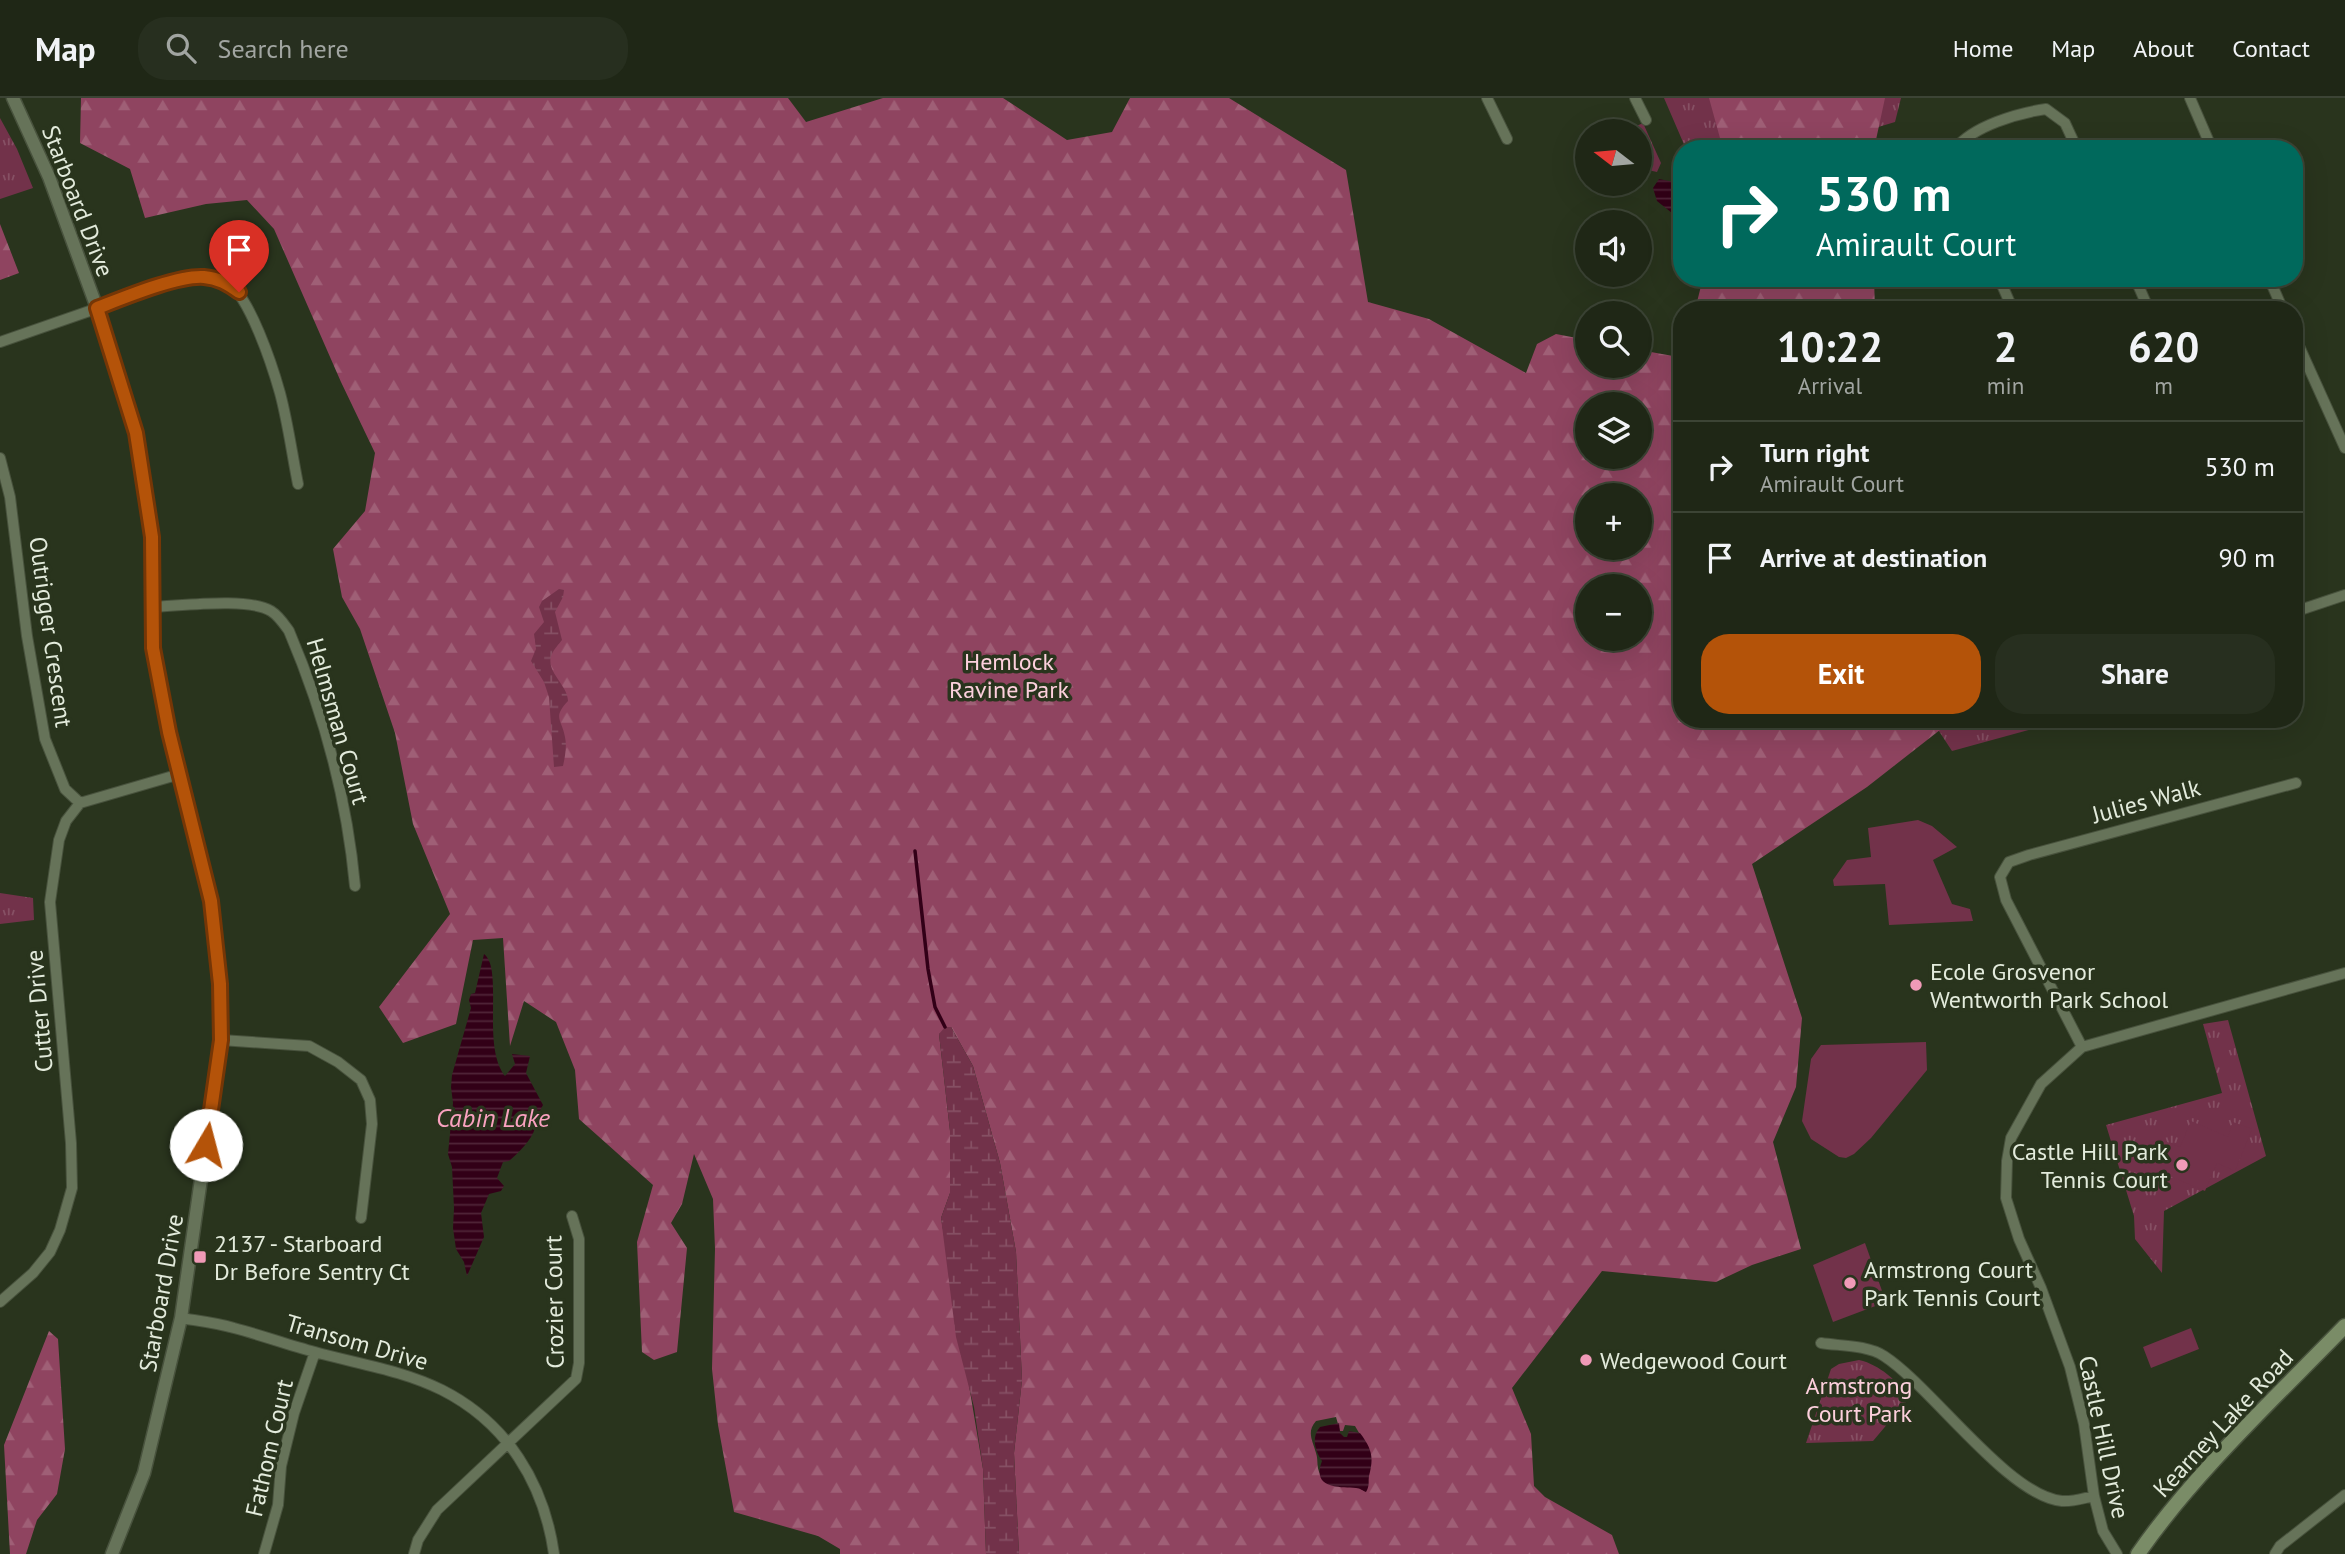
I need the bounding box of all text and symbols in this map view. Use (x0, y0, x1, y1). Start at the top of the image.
search box (138, 17, 628, 80)
text: Map (35, 27, 96, 70)
icon: search (162, 29, 200, 67)
text: Search here (218, 32, 349, 65)
text: Home (1953, 33, 2013, 64)
text: Map (2051, 33, 2095, 64)
text: About (2133, 33, 2194, 64)
text: Contact (2232, 33, 2310, 64)
north arrow (1575, 119, 1652, 196)
map controls (1575, 119, 1652, 651)
street label: Starboard Drive (35, 121, 121, 281)
text: 530 m (1816, 161, 1951, 225)
icon: right (1701, 168, 1792, 259)
button: sound (1575, 210, 1652, 287)
pin (209, 220, 269, 292)
text: Amirault Court (1816, 223, 2016, 265)
icon: arrive (220, 231, 258, 269)
button: search (1575, 301, 1652, 378)
text: 10:22 (1777, 319, 1883, 374)
text: 2 (1994, 319, 2017, 374)
text: 620 (2128, 319, 2199, 374)
text: Arrival (1798, 371, 1862, 400)
text: min (1987, 371, 2024, 400)
text: m (2154, 371, 2173, 400)
button: layers (1575, 392, 1652, 469)
text: Turn right (1760, 436, 1869, 469)
icon: right (1701, 448, 1739, 486)
text: 530 m (2204, 450, 2275, 483)
text: Amirault Court (1760, 469, 1904, 498)
button: + (1575, 483, 1652, 560)
street label: Outrigger Crescent (22, 535, 80, 729)
icon: arrive (1701, 539, 1739, 577)
text: Arrive at destination (1760, 541, 1987, 574)
text: 90 m (2219, 541, 2275, 574)
button: − (1575, 574, 1652, 651)
street label: Helmsman Court (299, 634, 377, 808)
button: Exit (1701, 634, 1981, 714)
button: Share (1995, 634, 2275, 714)
park label: Hemlock Ravine Park (949, 646, 1069, 705)
street label: Julies Walk (2087, 772, 2204, 831)
street label: Cutter Drive (18, 948, 60, 1074)
place label: Ecole Grosvenor Wentworth Park School (1930, 956, 2168, 1015)
marker: Ecole Grosvenor Wentworth Park School (1908, 977, 1924, 993)
water label: Cabin Lake (436, 1101, 550, 1134)
position arrow (169, 1108, 243, 1182)
place label: Castle Hill Park Tennis Court (2012, 1136, 2168, 1195)
marker: Castle Hill Park Tennis Court (2174, 1157, 2190, 1173)
street label: Starboard Drive (132, 1212, 190, 1374)
place label: 2137 - Starboard Dr Before Sentry Ct (214, 1228, 410, 1287)
street label: Crozier Court (537, 1235, 571, 1369)
marker: 2137 - Starboard Dr Before Sentry Ct (192, 1249, 208, 1265)
place label: Armstrong Court Park Tennis Court (1864, 1254, 2040, 1313)
marker: Armstrong Court Park Tennis Court (1842, 1275, 1858, 1291)
street label: Transom Drive (282, 1307, 432, 1377)
street label: Kearney Lake Road (2146, 1342, 2300, 1504)
place label: Wedgewood Court (1600, 1345, 1787, 1376)
marker: Wedgewood Court (1578, 1352, 1594, 1368)
street label: Castle Hill Drive (2072, 1353, 2136, 1521)
park label: Armstrong Court Park (1806, 1370, 1913, 1429)
street label: Fathom Court (238, 1376, 300, 1520)

